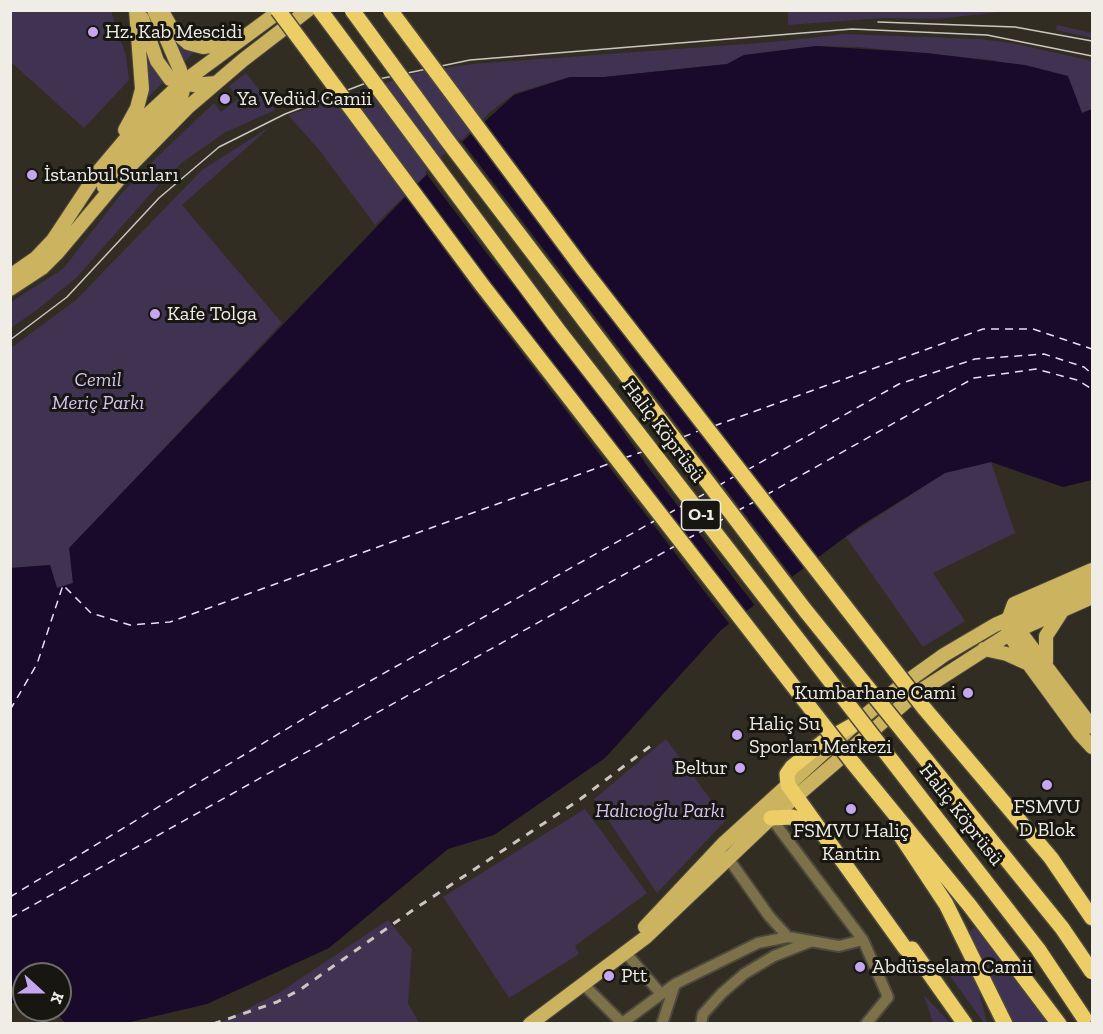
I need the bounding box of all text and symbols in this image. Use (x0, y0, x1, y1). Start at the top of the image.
place label: Hz. Kab Mescidi (105, 20, 243, 44)
marker: Hz. Kab Mescidi (86, 25, 100, 39)
place label: Ya Vedüd Camii (237, 87, 372, 111)
marker: Ya Vedüd Camii (218, 92, 232, 106)
place label: İstanbul Surları (44, 163, 178, 187)
marker: İstanbul Surları (25, 168, 39, 182)
place label: Kafe Tolga (167, 302, 257, 326)
marker: Kafe Tolga (148, 307, 162, 321)
park label: Cemil Meriç Parkı (52, 368, 144, 415)
street label: Haliç Köprüsü (617, 375, 709, 487)
road number: O-1 (682, 500, 720, 530)
place label: Kumbarhane Cami (795, 681, 956, 705)
marker: Kumbarhane Cami (961, 686, 975, 700)
place label: Haliç Su Sporları Merkezi (749, 712, 892, 759)
marker: Haliç Su Sporları Merkezi (730, 728, 744, 742)
place label: Beltur (674, 756, 728, 780)
street label: Haliç Köprüsü (914, 759, 1008, 871)
marker: Beltur (733, 761, 747, 775)
marker: FSMVU D Blok (1040, 778, 1054, 792)
place label: FSMVU D Blok (1014, 795, 1080, 842)
park label: Halıcıoğlu Parkı (595, 799, 725, 823)
marker: FSMVU Haliç Kantin (844, 802, 858, 816)
place label: FSMVU Haliç Kantin (793, 819, 909, 866)
place label: Abdüsselam Camii (872, 955, 1033, 979)
marker: Abdüsselam Camii (853, 960, 867, 974)
north arrow (12, 962, 72, 1022)
place label: Ptt (621, 964, 647, 988)
marker: Ptt (602, 969, 616, 983)
text: K (47, 989, 68, 1006)

